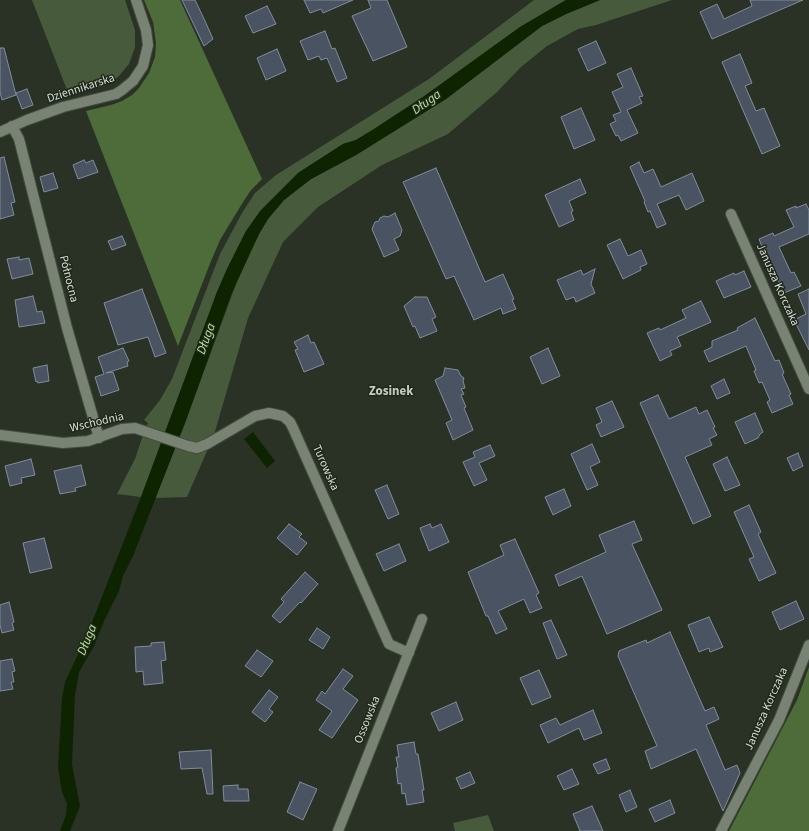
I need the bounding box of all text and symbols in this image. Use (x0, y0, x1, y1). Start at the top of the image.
street label: Dziennikarska (45, 71, 117, 107)
water label: Długa (409, 87, 445, 119)
street label: Janusza Korczaka (752, 242, 802, 328)
street label: Północna (55, 254, 81, 304)
water label: Długa (194, 321, 220, 357)
district label: Zosinek (369, 384, 413, 400)
street label: Wschodnia (68, 410, 126, 436)
street label: Turowska (309, 443, 341, 493)
water label: Długa (75, 622, 101, 658)
street label: Janusza Korczaka (742, 666, 792, 752)
street label: Ossowska (352, 694, 384, 746)

